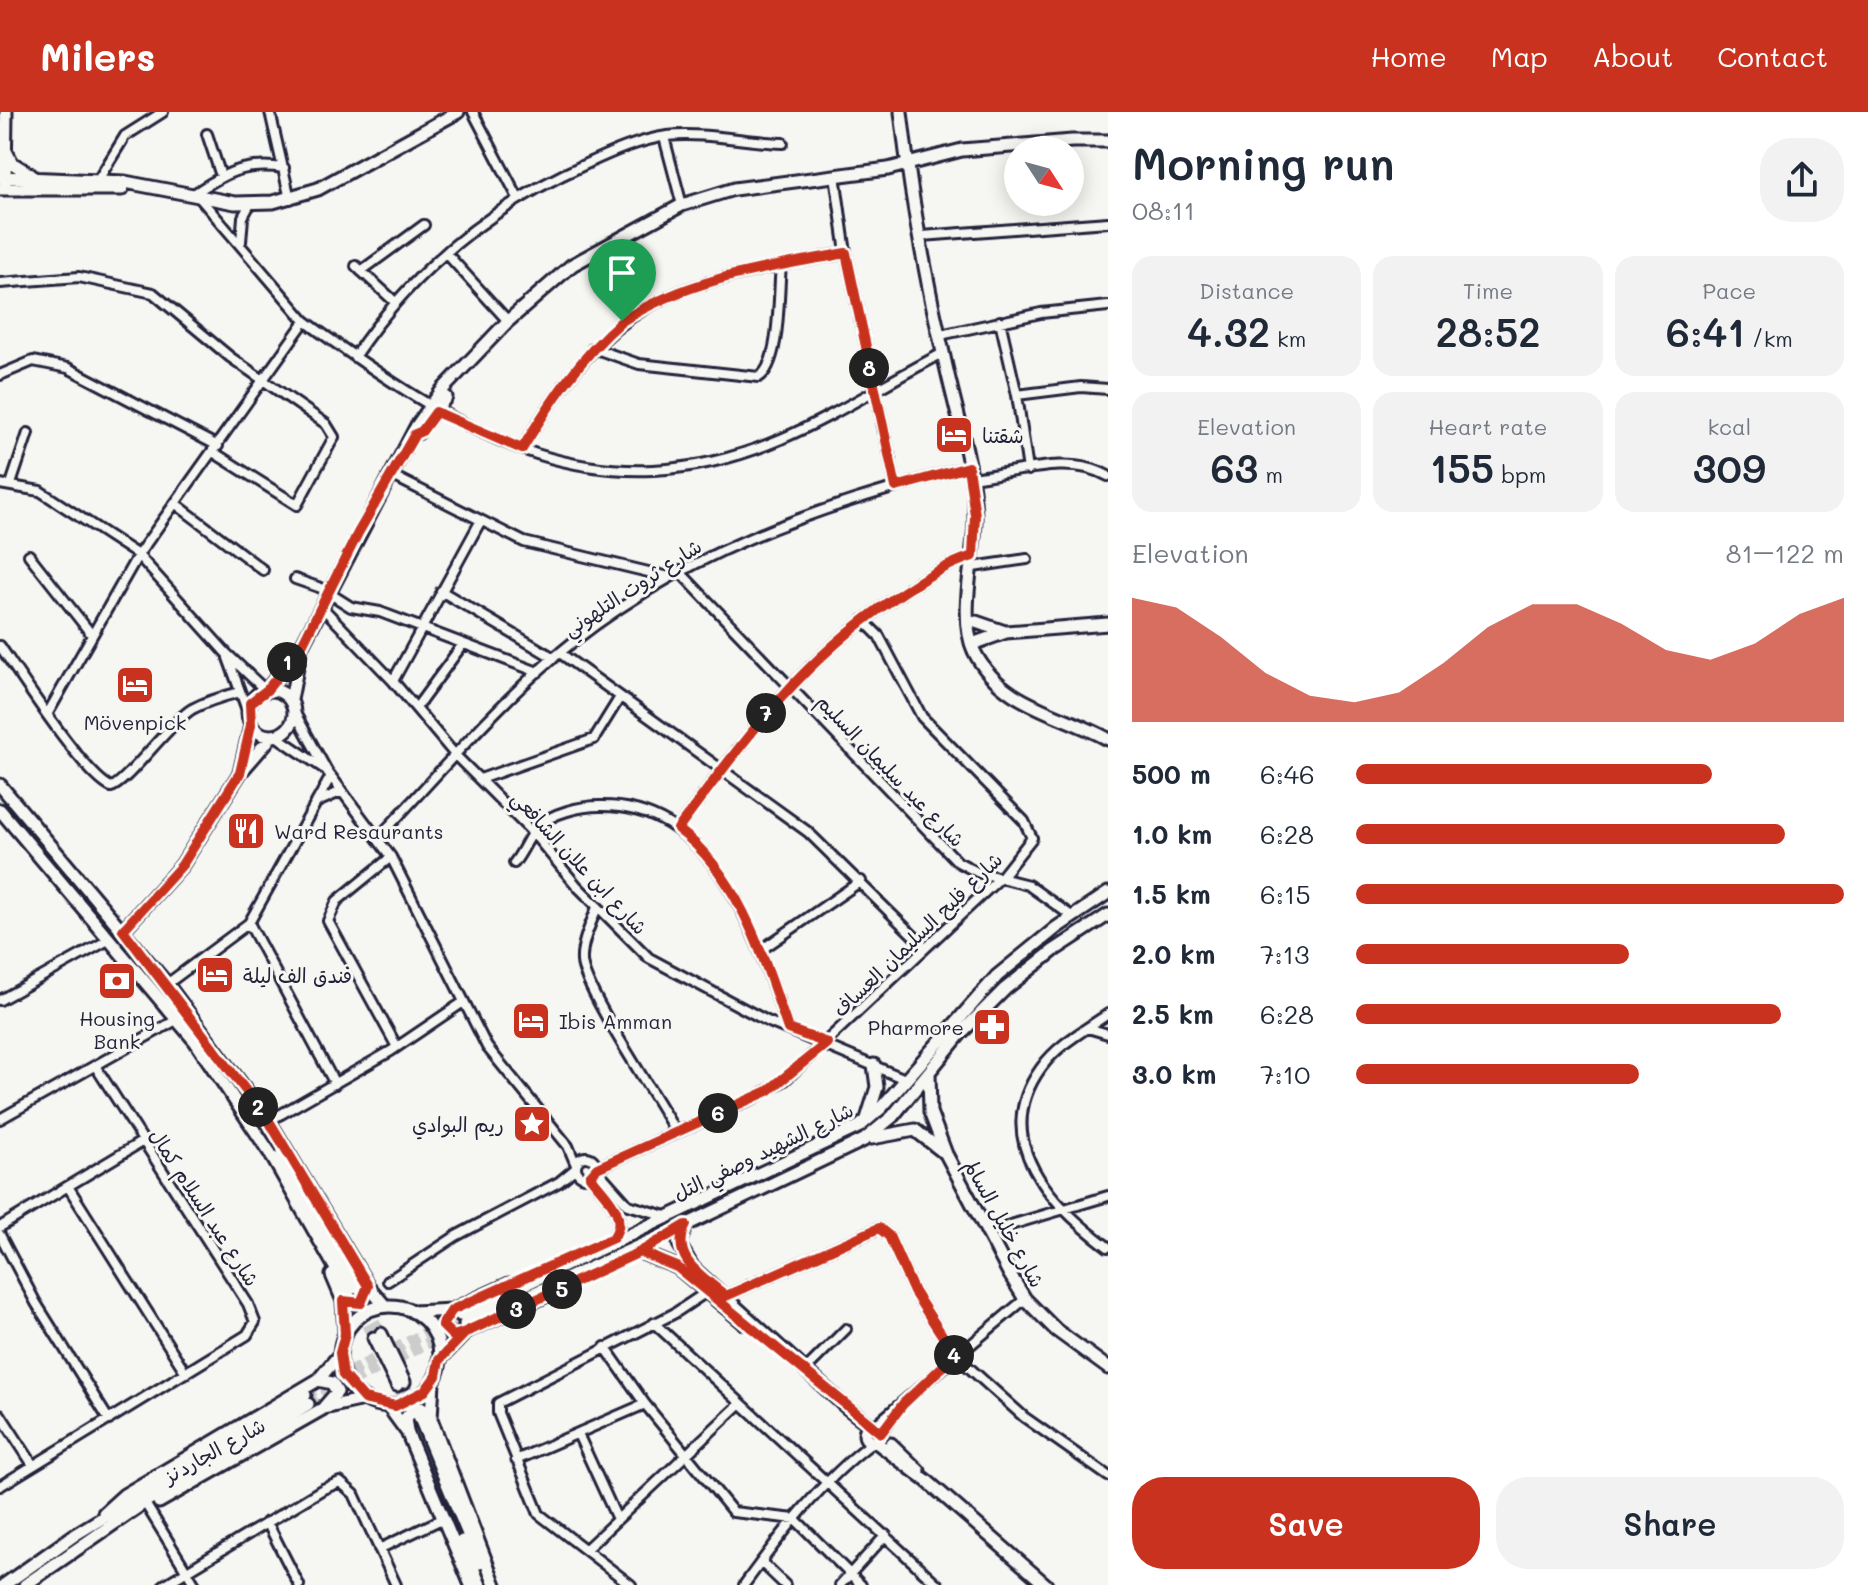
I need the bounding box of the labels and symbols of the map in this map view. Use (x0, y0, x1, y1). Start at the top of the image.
north arrow (1004, 136, 1084, 216)
pin (588, 239, 656, 321)
pin: 8 (849, 348, 889, 388)
hotel icon: شقتنا (933, 414, 975, 456)
place label: شقتنا (982, 422, 1024, 448)
street label: شارع ثروت التلهوني (558, 533, 709, 647)
pin: 1 (267, 642, 307, 682)
hotel icon: Mövenpick (114, 664, 156, 706)
street label: شارع عيد سليمان السليم (809, 688, 971, 854)
pin: 7 (746, 693, 786, 733)
place label: Mövenpick (84, 709, 186, 735)
street label: شارع ابن علان الشافعي (502, 785, 653, 943)
restaurant icon: Ward Resaurants (225, 810, 267, 852)
place label: Ward Resaurants (274, 818, 444, 844)
street label: شارع فليح السليمان العساف (827, 846, 1009, 1023)
hotel icon: فندق الف ليلة (194, 954, 236, 996)
bank icon: Housing Bank (96, 960, 138, 1002)
place label: فندق الف ليلة (243, 962, 352, 988)
hotel icon: Ibis Amman (510, 1000, 552, 1042)
place label: Housing Bank (79, 1005, 155, 1054)
pharmacy icon: Pharmore (971, 1006, 1013, 1048)
place label: Ibis Amman (559, 1008, 672, 1034)
place label: Pharmore (868, 1014, 964, 1040)
pin: 2 (238, 1087, 278, 1127)
pin: 6 (698, 1093, 738, 1133)
street label: شارع الشهيد وصفي التل (669, 1096, 860, 1211)
place icon: ريم البوادي (511, 1103, 553, 1145)
place label: ريم البوادي (412, 1111, 504, 1140)
street label: شارع عبد السلام كمال (142, 1123, 266, 1292)
street label: شارع خليل السالم (956, 1154, 1051, 1293)
pin: 5 (542, 1269, 582, 1309)
pin: 3 (496, 1289, 536, 1329)
pin: 4 (934, 1335, 974, 1375)
street label: شارع الجاردنز (157, 1411, 270, 1491)

